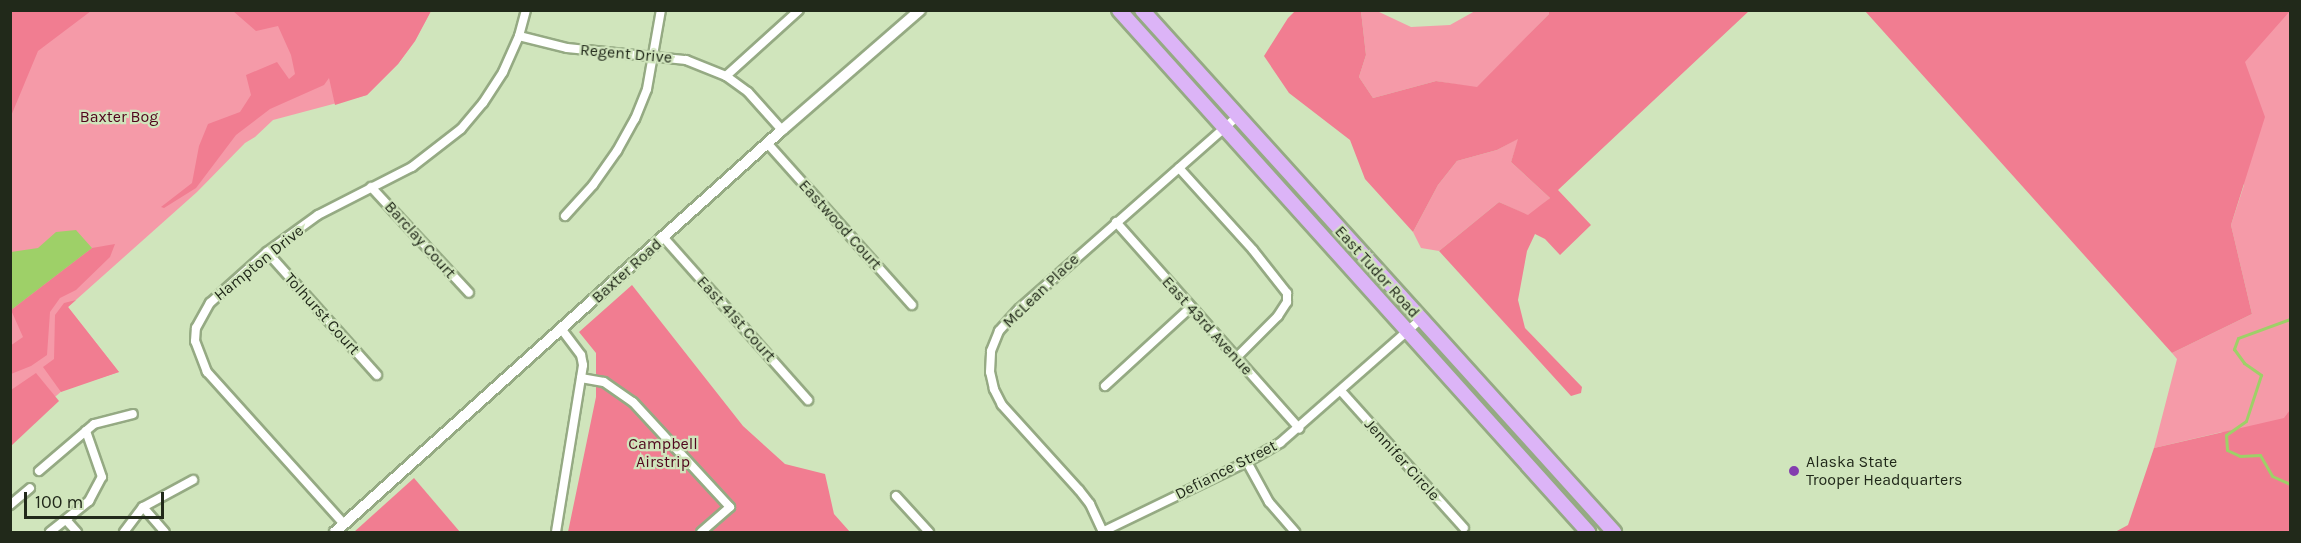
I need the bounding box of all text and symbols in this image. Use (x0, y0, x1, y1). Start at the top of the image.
street label: Regent Drive (579, 40, 673, 68)
park label: Baxter Bog (80, 107, 158, 127)
street label: Eastwood Court (795, 176, 885, 274)
street label: Barclay Court (380, 197, 460, 283)
street label: Hampton Drive (210, 221, 308, 305)
street label: East Tudor Road (1331, 222, 1423, 322)
street label: Baxter Road (588, 235, 666, 307)
street label: McLean Place (999, 250, 1083, 332)
street label: Tolhurst Court (280, 269, 364, 359)
street label: East 41st Court (693, 272, 779, 366)
street label: East 43rd Avenue (1158, 273, 1256, 379)
street label: Jennifer Circle (1360, 415, 1444, 505)
park label: Campbell Airstrip (628, 434, 698, 472)
street label: Defiance Street (1172, 436, 1280, 504)
place label: Alaska State Trooper Headquarters (1806, 452, 1963, 490)
marker: Alaska State Trooper Headquarters (1787, 464, 1801, 478)
scale bar (27, 480, 166, 518)
text: 100 m (35, 491, 83, 513)

